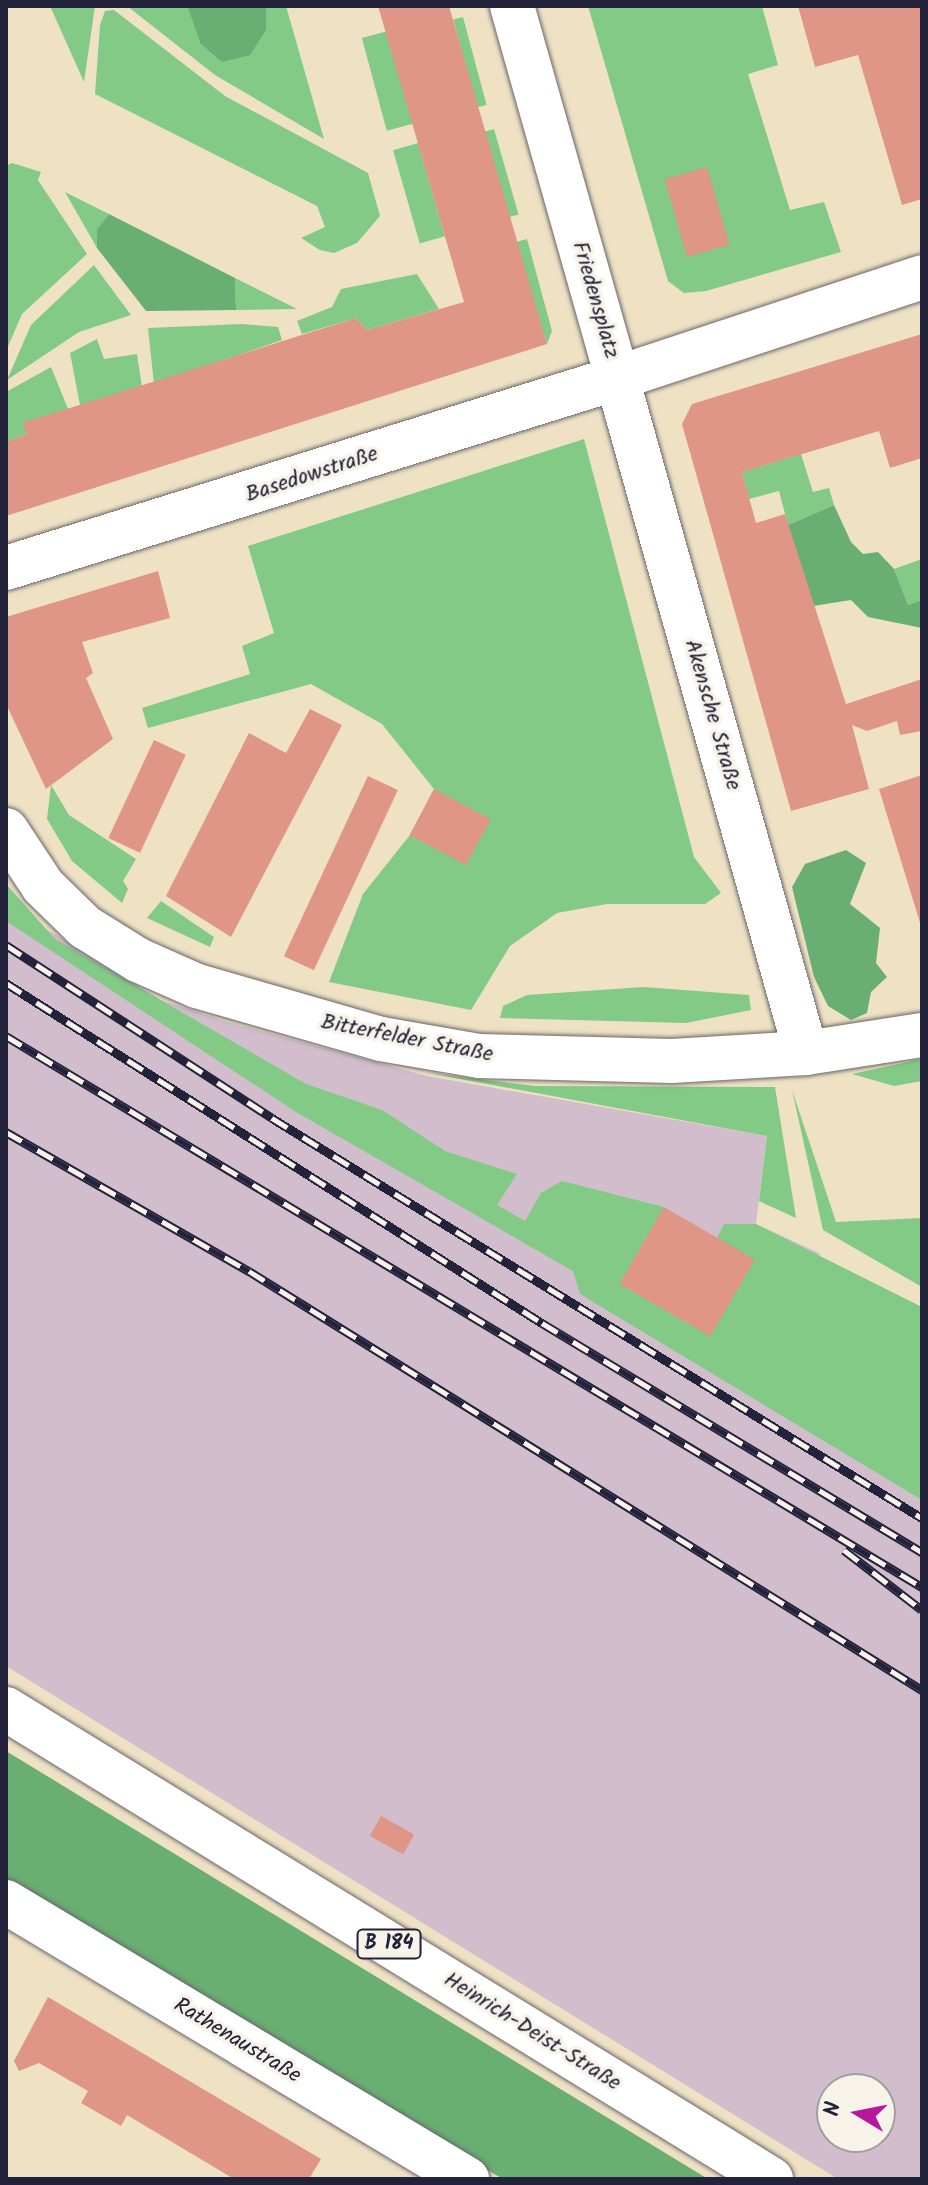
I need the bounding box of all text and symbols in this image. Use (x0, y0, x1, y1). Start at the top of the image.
street label: Friedensplatz (566, 239, 624, 361)
street label: Basedowstraße (242, 441, 382, 509)
street label: Akensche Straße (678, 637, 746, 793)
street label: Bitterfelder Straße (319, 1009, 495, 1069)
road number: B 184 (355, 1928, 423, 1960)
street label: Heinrich-Deist-Straße (439, 1967, 625, 2097)
street label: Rathenaustraße (168, 1993, 306, 2089)
north arrow (816, 2073, 896, 2153)
text: N (815, 2099, 852, 2119)

